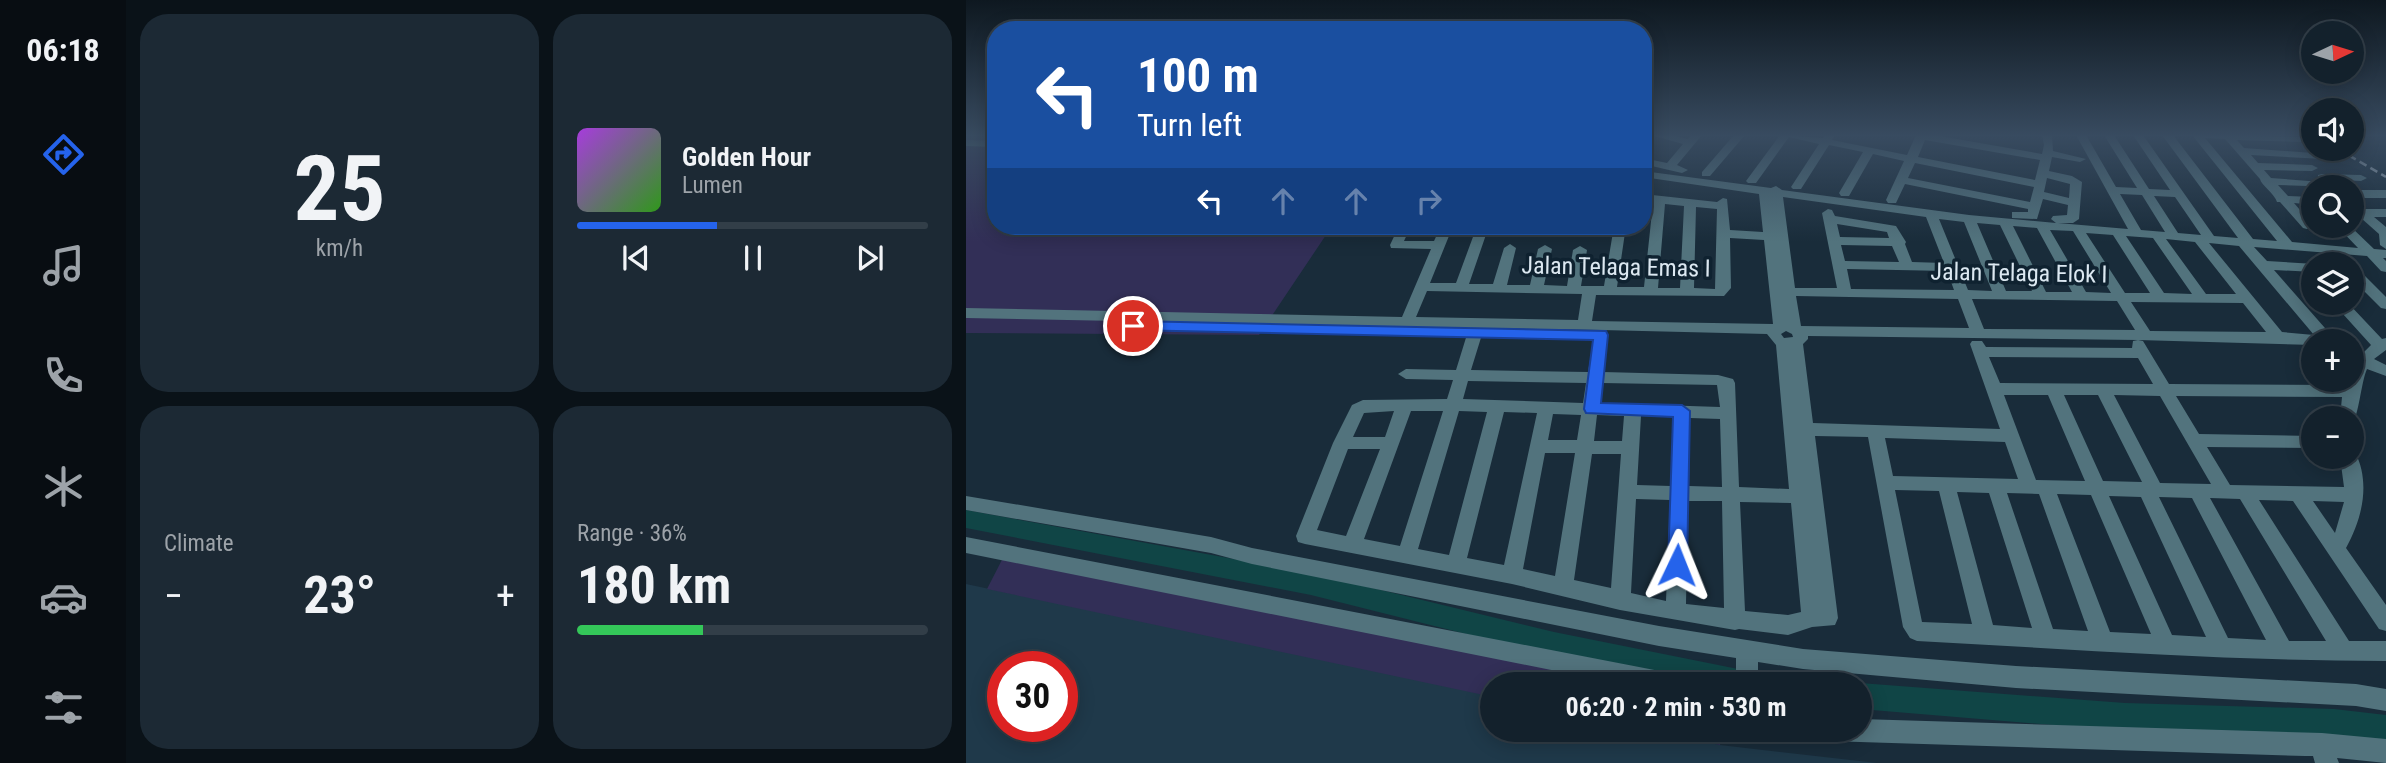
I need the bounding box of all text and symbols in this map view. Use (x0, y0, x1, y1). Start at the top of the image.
north arrow (2301, 21, 2364, 84)
map controls (2301, 21, 2364, 469)
text: 06:18 (26, 31, 100, 69)
text: 100 m (1137, 47, 1259, 104)
icon: left (1022, 49, 1113, 140)
button: sound (2301, 98, 2364, 161)
text: Turn left (1137, 106, 1242, 144)
icon: directions (39, 130, 88, 179)
text: 25 (294, 136, 385, 242)
text: Golden Hour (682, 142, 811, 172)
text: Lumen (682, 172, 743, 199)
button: search (2301, 175, 2364, 238)
icon: left (1191, 182, 1229, 220)
icon: ahead (1264, 182, 1302, 220)
icon: ahead (1337, 182, 1375, 220)
icon: right (1410, 182, 1448, 220)
text: km/h (316, 235, 363, 262)
icon: previous (617, 239, 655, 277)
icon: pause (734, 239, 772, 277)
icon: next (851, 239, 889, 277)
icon: music (39, 241, 88, 290)
street label: Jalan Telaga Emas I (1521, 251, 1711, 283)
button: layers (2301, 252, 2364, 315)
street label: Jalan Telaga Elok I (1930, 257, 2108, 289)
pin (1103, 296, 1163, 356)
icon: arrive (1114, 307, 1152, 345)
button: + (2301, 329, 2364, 392)
icon: phone (39, 351, 88, 400)
button: − (2301, 406, 2364, 469)
icon: climate (39, 462, 88, 511)
text: Range · 36% (577, 520, 687, 547)
position arrow (1640, 528, 1714, 602)
text: Climate (164, 530, 234, 557)
text: 180 km (577, 555, 731, 616)
text: 23° (303, 565, 376, 626)
icon: car (39, 573, 88, 622)
text: − (164, 574, 183, 618)
text: + (496, 574, 515, 618)
speed limit sign: 30 (987, 651, 1078, 742)
icon: filters (39, 683, 88, 732)
text: 06:20 · 2 min · 530 m (1566, 692, 1786, 722)

